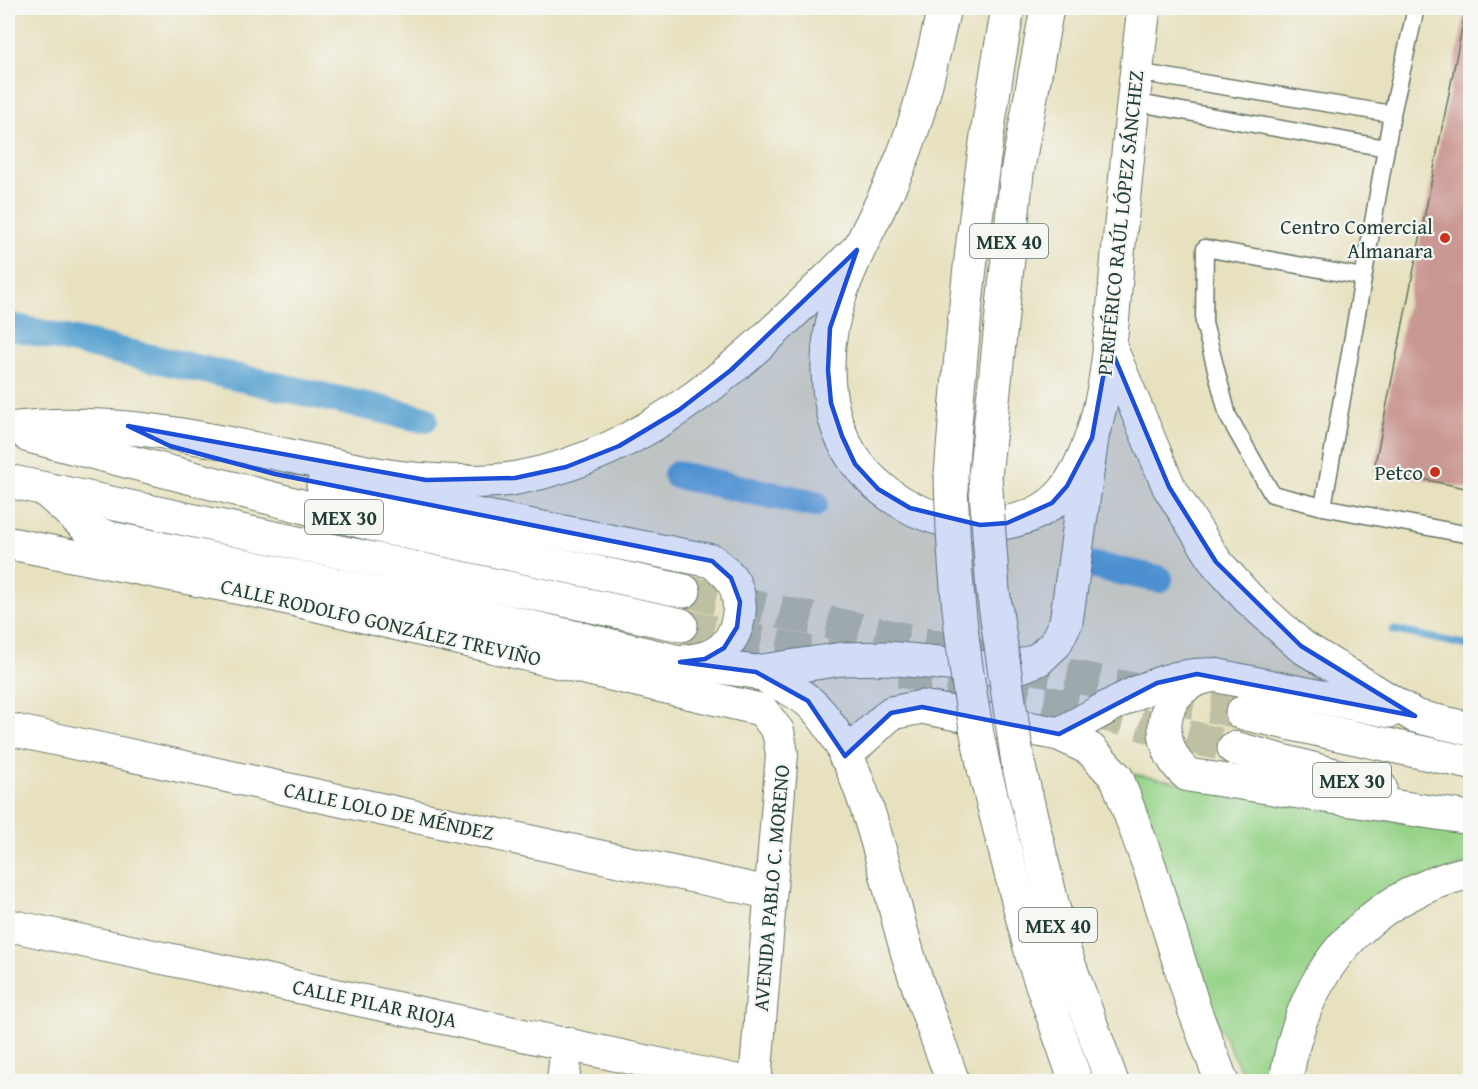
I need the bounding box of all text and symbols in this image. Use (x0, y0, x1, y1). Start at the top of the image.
street label: PERIFÉRICO RAÚL LÓPEZ SÁNCHEZ (1089, 69, 1151, 377)
place label: Centro Comercial Almanara (1280, 211, 1433, 266)
road number: MEX 40 (970, 224, 1048, 258)
marker: Centro Comercial Almanara (1438, 231, 1452, 245)
place label: Petco (1374, 457, 1423, 488)
marker: Petco (1428, 465, 1442, 479)
road number: MEX 30 (305, 500, 383, 534)
street label: CALLE RODOLFO GONZÁLEZ TREVIÑO (218, 570, 544, 674)
street label: AVENIDA PABLO C. MORENO (745, 763, 797, 1013)
road number: MEX 30 (1313, 763, 1391, 797)
street label: CALLE LOLO DE MÉNDEZ (281, 774, 497, 848)
road number: MEX 40 (1019, 908, 1097, 942)
street label: CALLE PILAR RIOJA (290, 970, 460, 1036)

